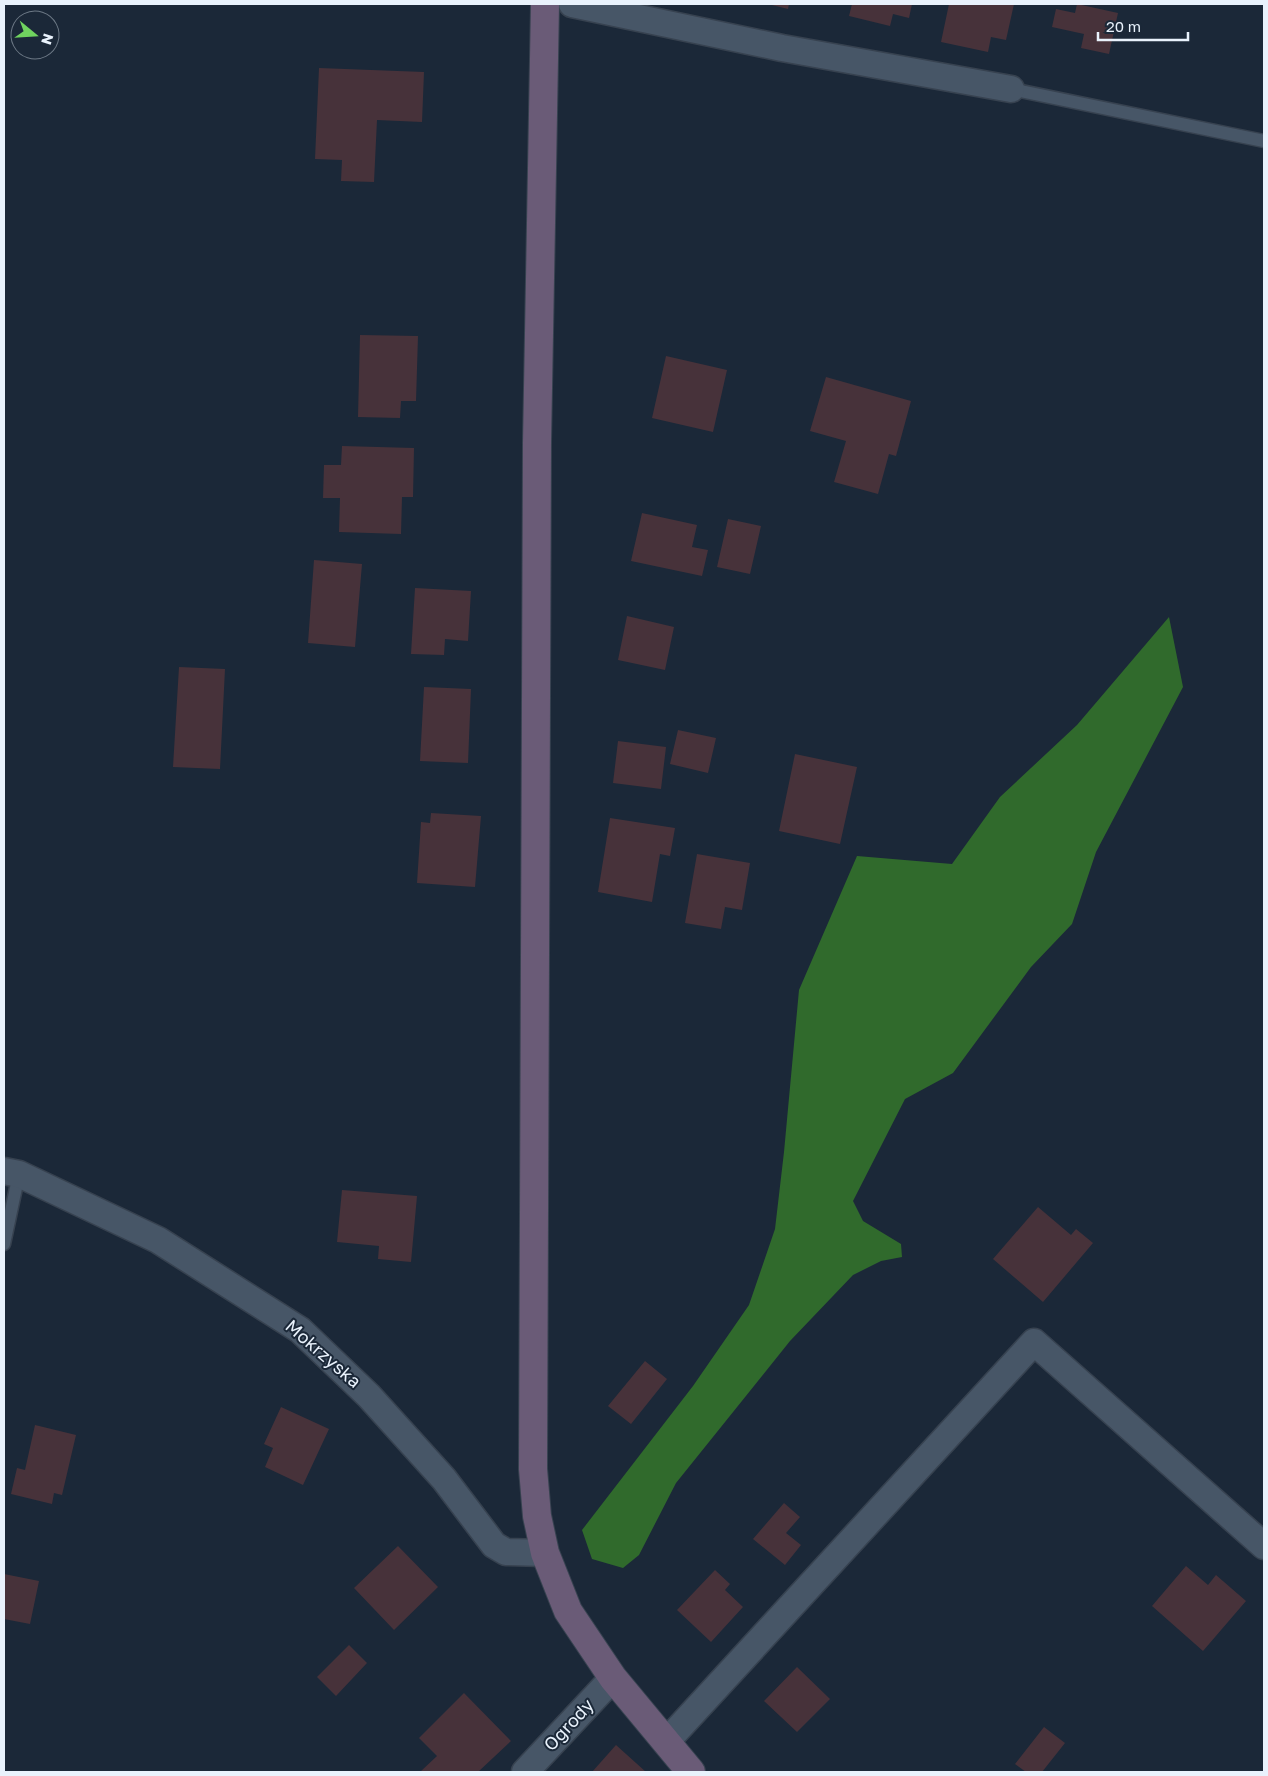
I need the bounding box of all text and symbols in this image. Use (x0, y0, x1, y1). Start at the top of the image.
north arrow (10, 10, 60, 60)
scale bar (1098, 10, 1188, 42)
text: 20 m (1106, 17, 1141, 35)
text: N (38, 31, 58, 47)
street label: Mokrzyska (281, 1315, 366, 1392)
street label: Ogrody (539, 1694, 598, 1755)

